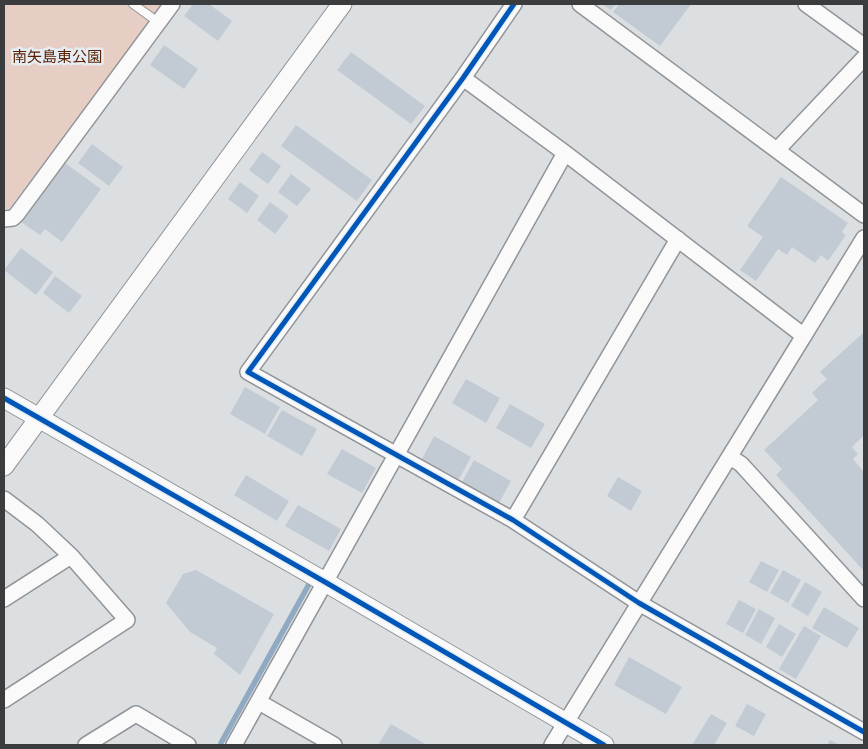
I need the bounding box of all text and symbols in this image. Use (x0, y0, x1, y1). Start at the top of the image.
park label: 南矢島東公園 (12, 49, 102, 65)

